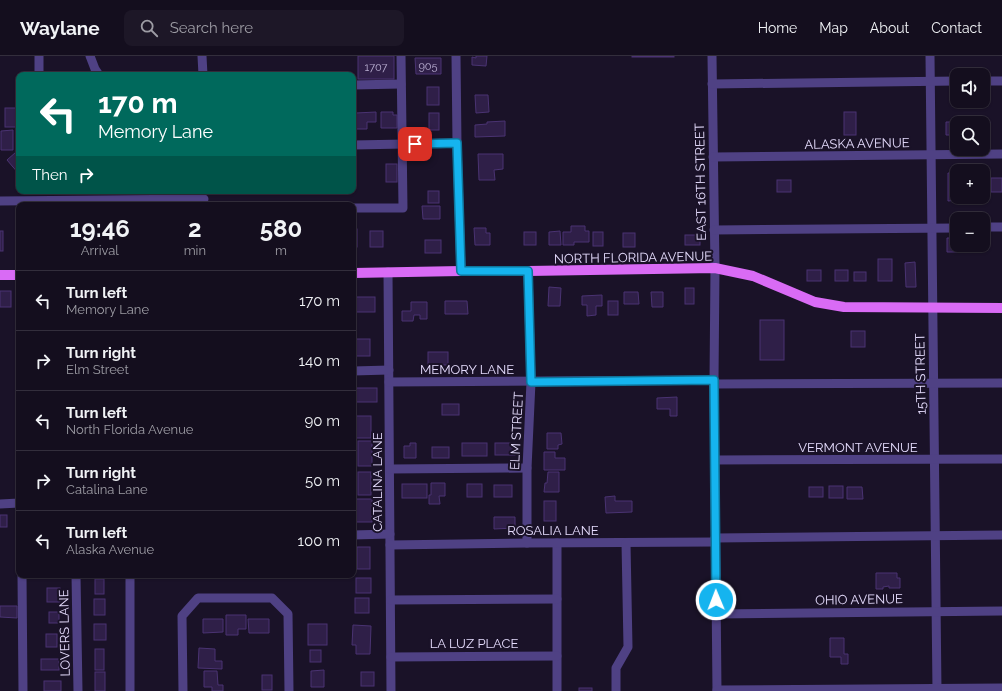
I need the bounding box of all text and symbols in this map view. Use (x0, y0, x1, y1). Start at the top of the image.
search box (124, 10, 404, 46)
text: Waylane (20, 17, 100, 39)
icon: search (138, 17, 160, 39)
text: Search here (170, 19, 253, 37)
text: Home (758, 20, 797, 36)
text: Map (819, 20, 848, 36)
text: About (870, 20, 909, 36)
text: Contact (931, 20, 982, 36)
house number: 905 (418, 60, 438, 73)
house number: 1707 (364, 61, 388, 74)
map controls (950, 68, 990, 252)
button: sound (950, 68, 990, 108)
text: 170 m (98, 87, 178, 120)
icon: left (32, 88, 84, 140)
button: search (950, 116, 990, 156)
text: Memory Lane (98, 121, 213, 142)
street label: EAST 16TH STREET (692, 123, 709, 241)
pin (398, 127, 432, 161)
icon: arrive (404, 133, 426, 155)
street label: ALASKA AVENUE (804, 135, 910, 152)
icon: right (75, 164, 97, 186)
button: + (950, 164, 990, 204)
text: Then (32, 166, 67, 184)
button: − (950, 212, 990, 252)
text: 19:46 (70, 214, 130, 243)
text: 2 (188, 214, 202, 243)
text: 580 (260, 214, 302, 243)
text: Arrival (81, 243, 119, 258)
text: min (184, 243, 206, 258)
text: m (275, 243, 287, 258)
street label: NORTH FLORIDA AVENUE (554, 249, 712, 266)
text: Turn left (66, 284, 127, 302)
icon: left (32, 290, 54, 312)
text: 170 m (299, 292, 340, 310)
text: Memory Lane (66, 302, 149, 317)
street label: 15TH STREET (912, 333, 929, 415)
text: Turn right (66, 344, 136, 362)
icon: right (32, 350, 54, 372)
text: 140 m (299, 352, 340, 370)
text: Elm Street (66, 362, 129, 377)
street label: MEMORY LANE (420, 362, 514, 377)
street label: ELM STREET (507, 391, 526, 471)
text: Turn left (66, 404, 127, 422)
icon: left (32, 410, 54, 432)
text: 90 m (304, 412, 340, 430)
text: North Florida Avenue (66, 422, 194, 437)
street label: CATALINA LANE (370, 432, 385, 532)
street label: VERMONT AVENUE (798, 440, 918, 455)
text: Turn right (66, 464, 136, 482)
icon: right (32, 470, 54, 492)
text: 50 m (305, 472, 340, 490)
text: Catalina Lane (66, 482, 148, 497)
street label: ROSALIA LANE (507, 523, 599, 538)
text: Turn left (66, 524, 127, 542)
icon: left (32, 530, 54, 552)
text: 100 m (298, 532, 340, 550)
text: Alaska Avenue (66, 542, 154, 557)
position arrow (695, 579, 737, 621)
street label: LOVERS LANE (56, 589, 73, 677)
street label: OHIO AVENUE (815, 591, 903, 608)
street label: LA LUZ PLACE (430, 636, 518, 651)

